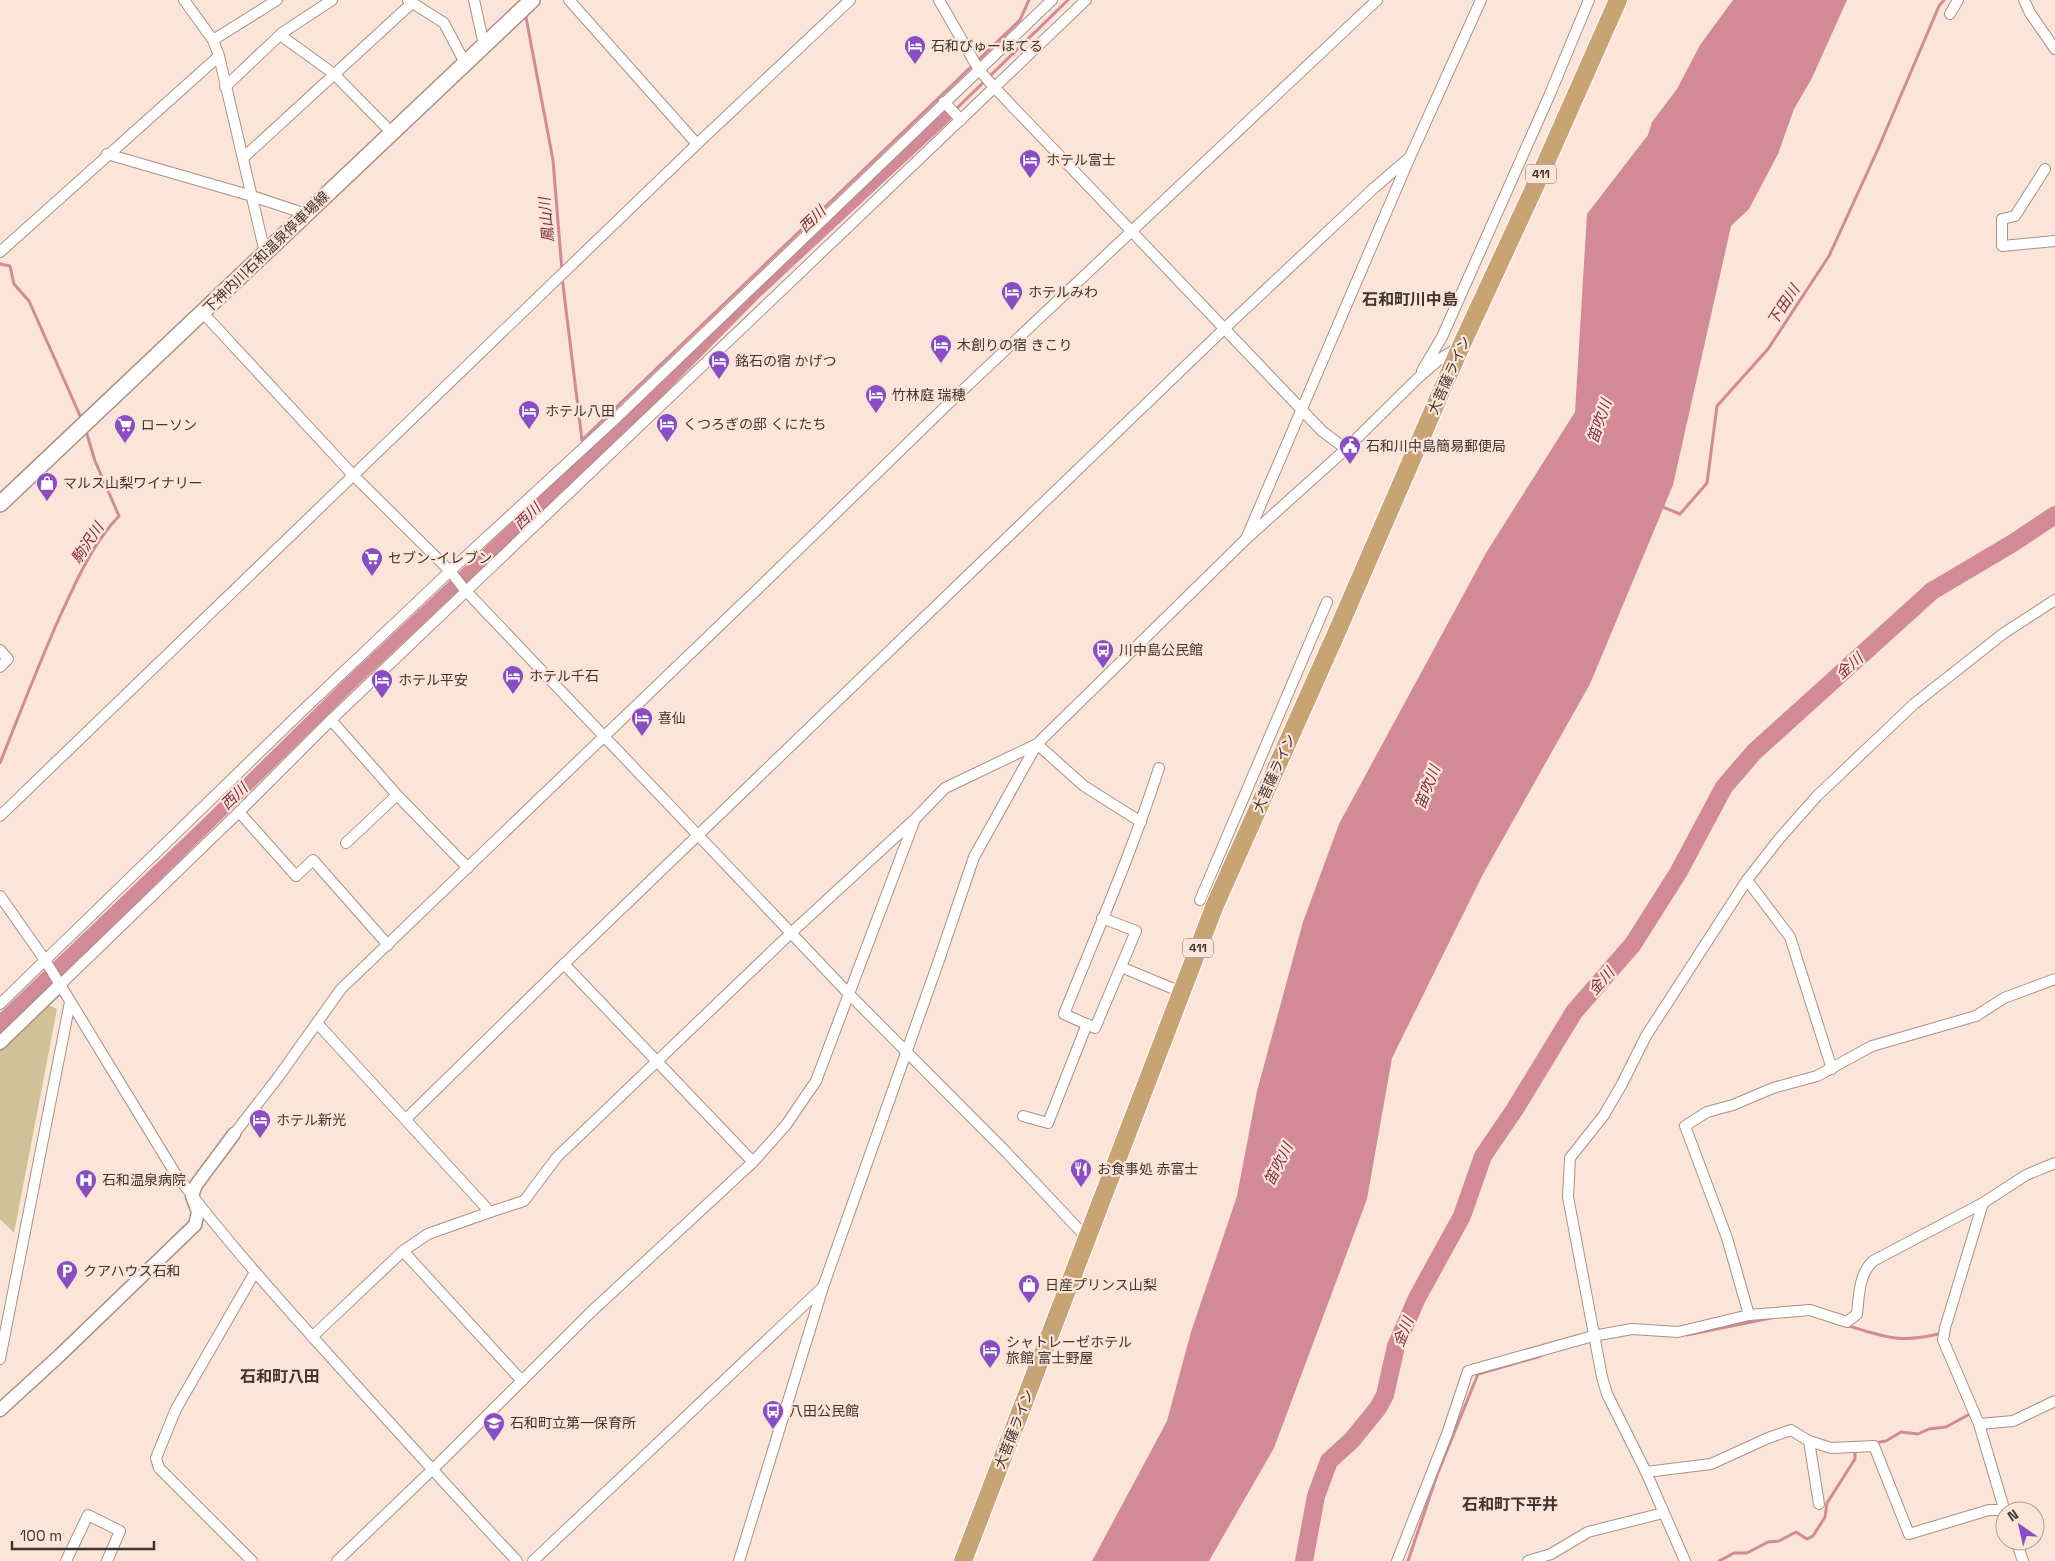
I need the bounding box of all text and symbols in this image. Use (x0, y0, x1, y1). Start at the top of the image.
hotel icon: 石和びゅーほてる (903, 34, 927, 65)
place label: 石和びゅーほてる (931, 37, 1043, 55)
hotel icon: ホテル富士 (1018, 148, 1042, 179)
place label: ホテル富士 (1046, 151, 1116, 169)
road number: 411 (1526, 164, 1556, 183)
street label: 下神内川石和温泉停車場線 (199, 187, 333, 317)
water label: 鳳山川 (534, 195, 557, 243)
water label: 西川 (795, 200, 831, 236)
water label: 下田川 (1763, 279, 1804, 329)
hotel icon: ホテルみわ (1000, 280, 1024, 311)
place label: ホテルみわ (1028, 283, 1098, 301)
district label: 石和町川中島 (1362, 289, 1458, 310)
hotel icon: 木創りの宿 きこり (929, 333, 953, 364)
street label: 大菩薩ライン (1424, 333, 1474, 417)
place label: 木創りの宿 きこり (957, 336, 1073, 354)
hotel icon: 銘石の宿 かげつ (707, 349, 731, 380)
place label: 銘石の宿 かげつ (735, 352, 837, 370)
hotel icon: 竹林庭 瑞穂 (864, 383, 888, 414)
place label: 竹林庭 瑞穂 (892, 386, 966, 404)
water label: 笛吹川 (1583, 395, 1616, 445)
hotel icon: ホテル八田 (517, 399, 541, 430)
place label: ホテル八田 (545, 402, 615, 420)
hotel icon: くつろぎの邸 くにたち (655, 412, 679, 443)
supermarket icon: ローソン (113, 413, 137, 444)
place label: くつろぎの邸 くにたち (683, 415, 827, 433)
place label: ローソン (141, 416, 197, 434)
public building icon: 石和川中島簡易郵便局 (1338, 434, 1362, 465)
place label: 石和川中島簡易郵便局 (1366, 437, 1506, 455)
shop icon: マルス山梨ワイナリー (35, 471, 59, 502)
place label: マルス山梨ワイナリー (63, 474, 203, 492)
water label: 西川 (510, 497, 546, 533)
water label: 駒沢川 (67, 517, 109, 567)
supermarket icon: セブン-イレブン (360, 546, 384, 577)
place label: セブン-イレブン (388, 549, 492, 567)
bus stop icon: 川中島公民館 (1091, 638, 1115, 669)
place label: 川中島公民館 (1119, 641, 1203, 659)
water label: 金川 (1831, 648, 1868, 683)
hotel icon: ホテル千石 (501, 664, 525, 695)
place label: ホテル千石 (529, 667, 599, 685)
hotel icon: ホテル平安 (370, 668, 394, 699)
place label: ホテル平安 (398, 671, 468, 689)
hotel icon: 喜仙 (630, 706, 654, 737)
place label: 喜仙 (658, 709, 686, 727)
street label: 大菩薩ライン (1249, 731, 1299, 815)
water label: 笛吹川 (1410, 761, 1445, 811)
water label: 西川 (217, 777, 253, 813)
road number: 411 (1183, 938, 1213, 958)
water label: 金川 (1584, 962, 1619, 999)
hotel icon: ホテル新光 (248, 1108, 272, 1139)
place label: ホテル新光 (276, 1111, 346, 1129)
water label: 笛吹川 (1259, 1138, 1298, 1188)
restaurant icon: お食事処 赤富士 (1069, 1157, 1093, 1188)
place label: お食事処 赤富士 (1097, 1160, 1199, 1178)
hospital icon: 石和温泉病院 (74, 1168, 98, 1199)
place label: 石和温泉病院 (102, 1171, 186, 1189)
parking icon: クアハウス石和 (55, 1259, 79, 1290)
place label: クアハウス石和 (83, 1262, 180, 1280)
shop icon: 日産プリンス山梨 (1017, 1273, 1041, 1304)
place label: 日産プリンス山梨 (1045, 1276, 1157, 1294)
water label: 金川 (1389, 1313, 1418, 1349)
place label: シャトレーゼホテル 旅館 富士野屋 (1006, 1333, 1132, 1367)
hotel icon: シャトレーゼホテル 旅館 富士野屋 (978, 1338, 1002, 1369)
district label: 石和町八田 (240, 1366, 320, 1387)
street label: 大菩薩ライン (991, 1387, 1037, 1471)
bus stop icon: 八田公民館 (761, 1399, 785, 1430)
place label: 八田公民館 (789, 1402, 859, 1420)
school or university icon: 石和町立第一保育所 (482, 1411, 506, 1442)
place label: 石和町立第一保育所 (510, 1414, 636, 1432)
district label: 石和町下平井 (1462, 1494, 1558, 1515)
north arrow (1995, 1501, 2045, 1551)
text: N (2004, 1505, 2022, 1525)
scale bar (12, 1518, 155, 1550)
text: 100 m (20, 1526, 62, 1545)

